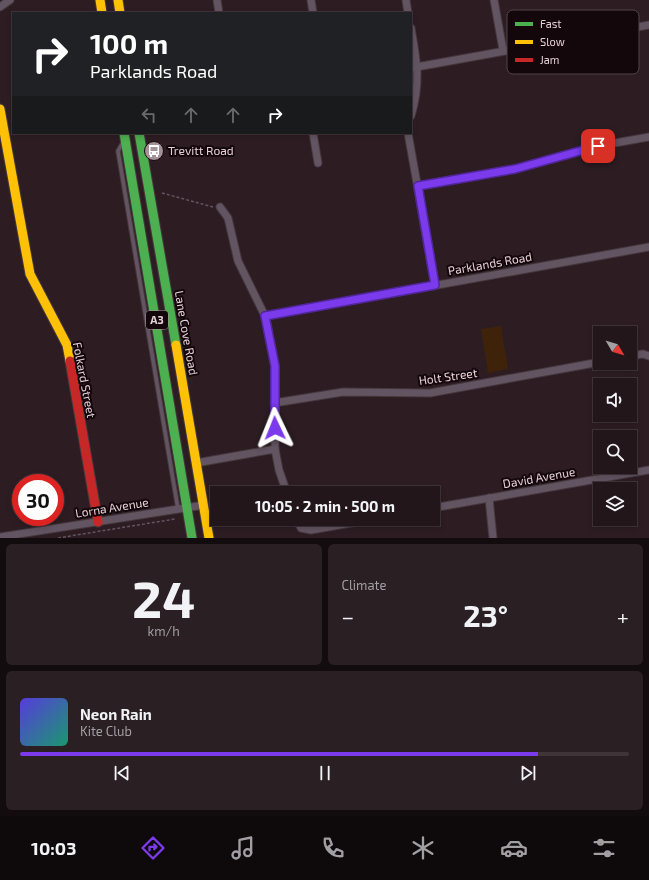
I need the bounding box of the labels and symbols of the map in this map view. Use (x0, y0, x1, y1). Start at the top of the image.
legend (507, 10, 639, 74)
text: Fast (540, 17, 562, 30)
text: Slow (540, 35, 565, 48)
text: Jam (540, 53, 559, 66)
pin (581, 129, 615, 163)
bus stop icon: Trevitt Road (143, 140, 165, 162)
place label: Trevitt Road (168, 143, 234, 157)
street label: Parklands Road (447, 249, 533, 277)
street label: Lane Cove Road (173, 290, 201, 376)
road number: A3 (146, 311, 168, 329)
north arrow (593, 326, 637, 370)
street label: Folkard Street (71, 341, 99, 419)
street label: Holt Street (418, 365, 478, 387)
position arrow (254, 407, 296, 449)
street label: David Avenue (501, 464, 576, 490)
speed limit sign: 30 (12, 474, 64, 526)
street label: Lorna Avenue (74, 494, 149, 520)

